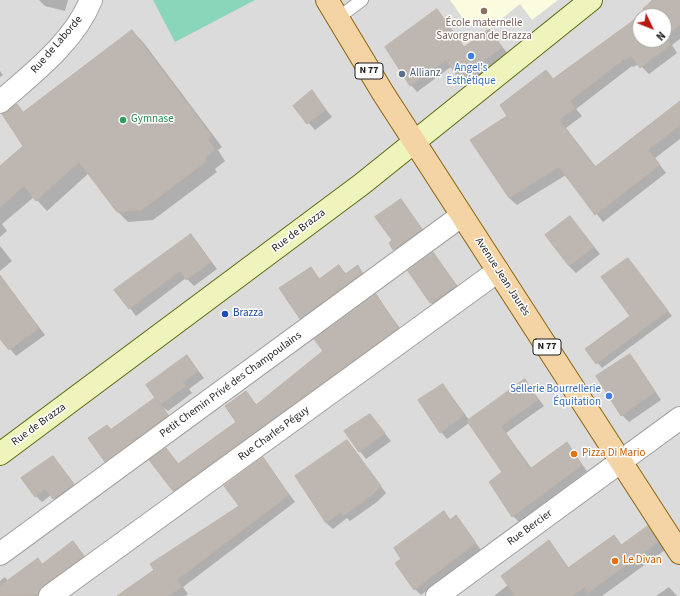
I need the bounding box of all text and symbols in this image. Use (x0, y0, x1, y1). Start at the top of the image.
marker: École maternelle Savorgnan de Brazza (479, 6, 489, 16)
north arrow (632, 8, 672, 48)
street label: Rue de Laborde (28, 14, 86, 76)
place label: École maternelle Savorgnan de Brazza (436, 17, 532, 43)
text: N (652, 28, 668, 44)
marker: Angel's Esthétique (466, 51, 476, 61)
place label: Angel's Esthétique (446, 62, 496, 88)
road number: N 77 (355, 63, 383, 79)
place label: Allianz (410, 67, 441, 81)
marker: Allianz (397, 69, 407, 79)
place label: Gymnase (131, 113, 174, 127)
marker: Gymnase (118, 115, 128, 125)
street label: Rue de Brazza (270, 207, 328, 255)
street label: Avenue Jean Jaurès (472, 235, 532, 319)
place label: Brazza (233, 307, 263, 321)
marker: Brazza (220, 309, 230, 319)
street label: Petit Chemin Privé des Champoulains (158, 329, 304, 441)
road number: N 77 (533, 339, 561, 355)
place label: Sellerie Bourrellerie Équitation (510, 383, 601, 409)
marker: Sellerie Bourrellerie Équitation (604, 391, 614, 401)
street label: Rue de Brazza (9, 401, 69, 449)
street label: Rue Charles Péguy (236, 404, 312, 464)
place label: Pizza Di Mario (582, 447, 645, 461)
marker: Pizza Di Mario (569, 449, 579, 459)
street label: Rue Bercier (505, 507, 555, 549)
place label: Le Divan (623, 554, 662, 568)
marker: Le Divan (610, 556, 620, 566)

